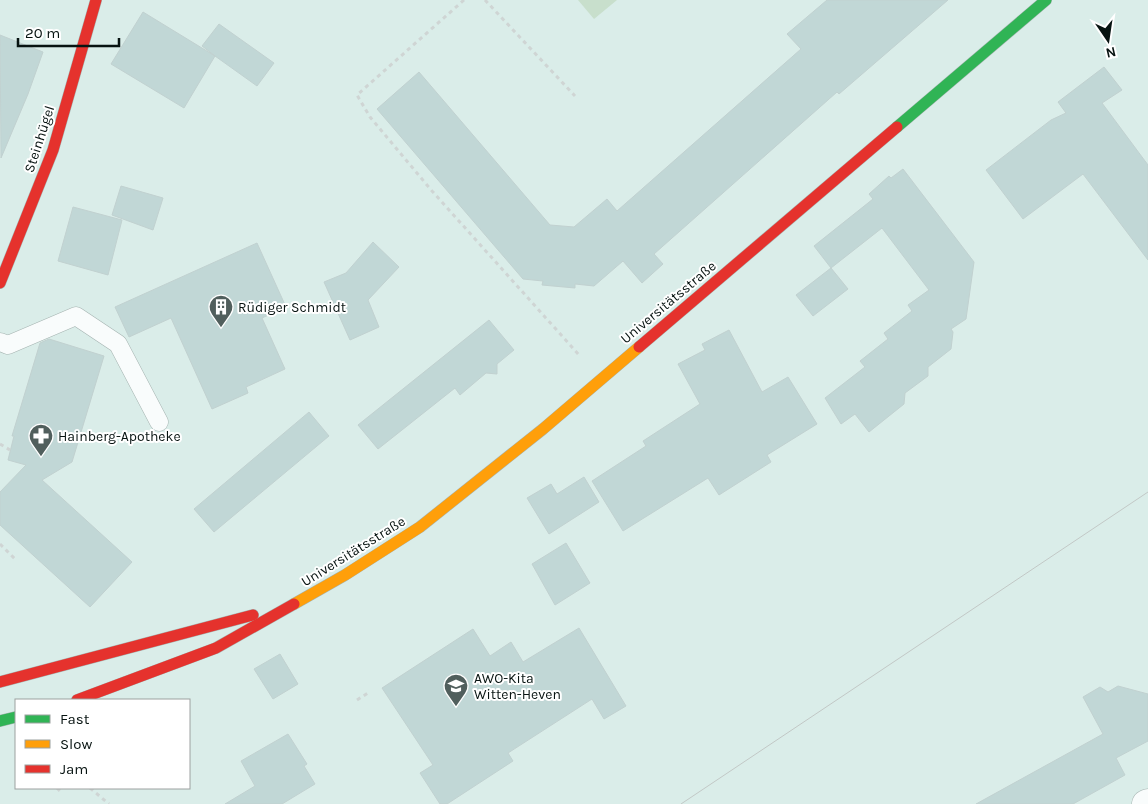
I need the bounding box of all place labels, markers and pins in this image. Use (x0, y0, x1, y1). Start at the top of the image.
building icon: Rüdiger Schmidt (208, 294, 234, 328)
place label: Rüdiger Schmidt (238, 299, 346, 316)
pharmacy icon: Hainberg-Apotheke (28, 423, 54, 457)
place label: Hainberg-Apotheke (58, 428, 181, 445)
place label: AWO-Kita Witten-Heven (474, 670, 561, 703)
school or university icon: AWO-Kita Witten-Heven (443, 673, 469, 707)

